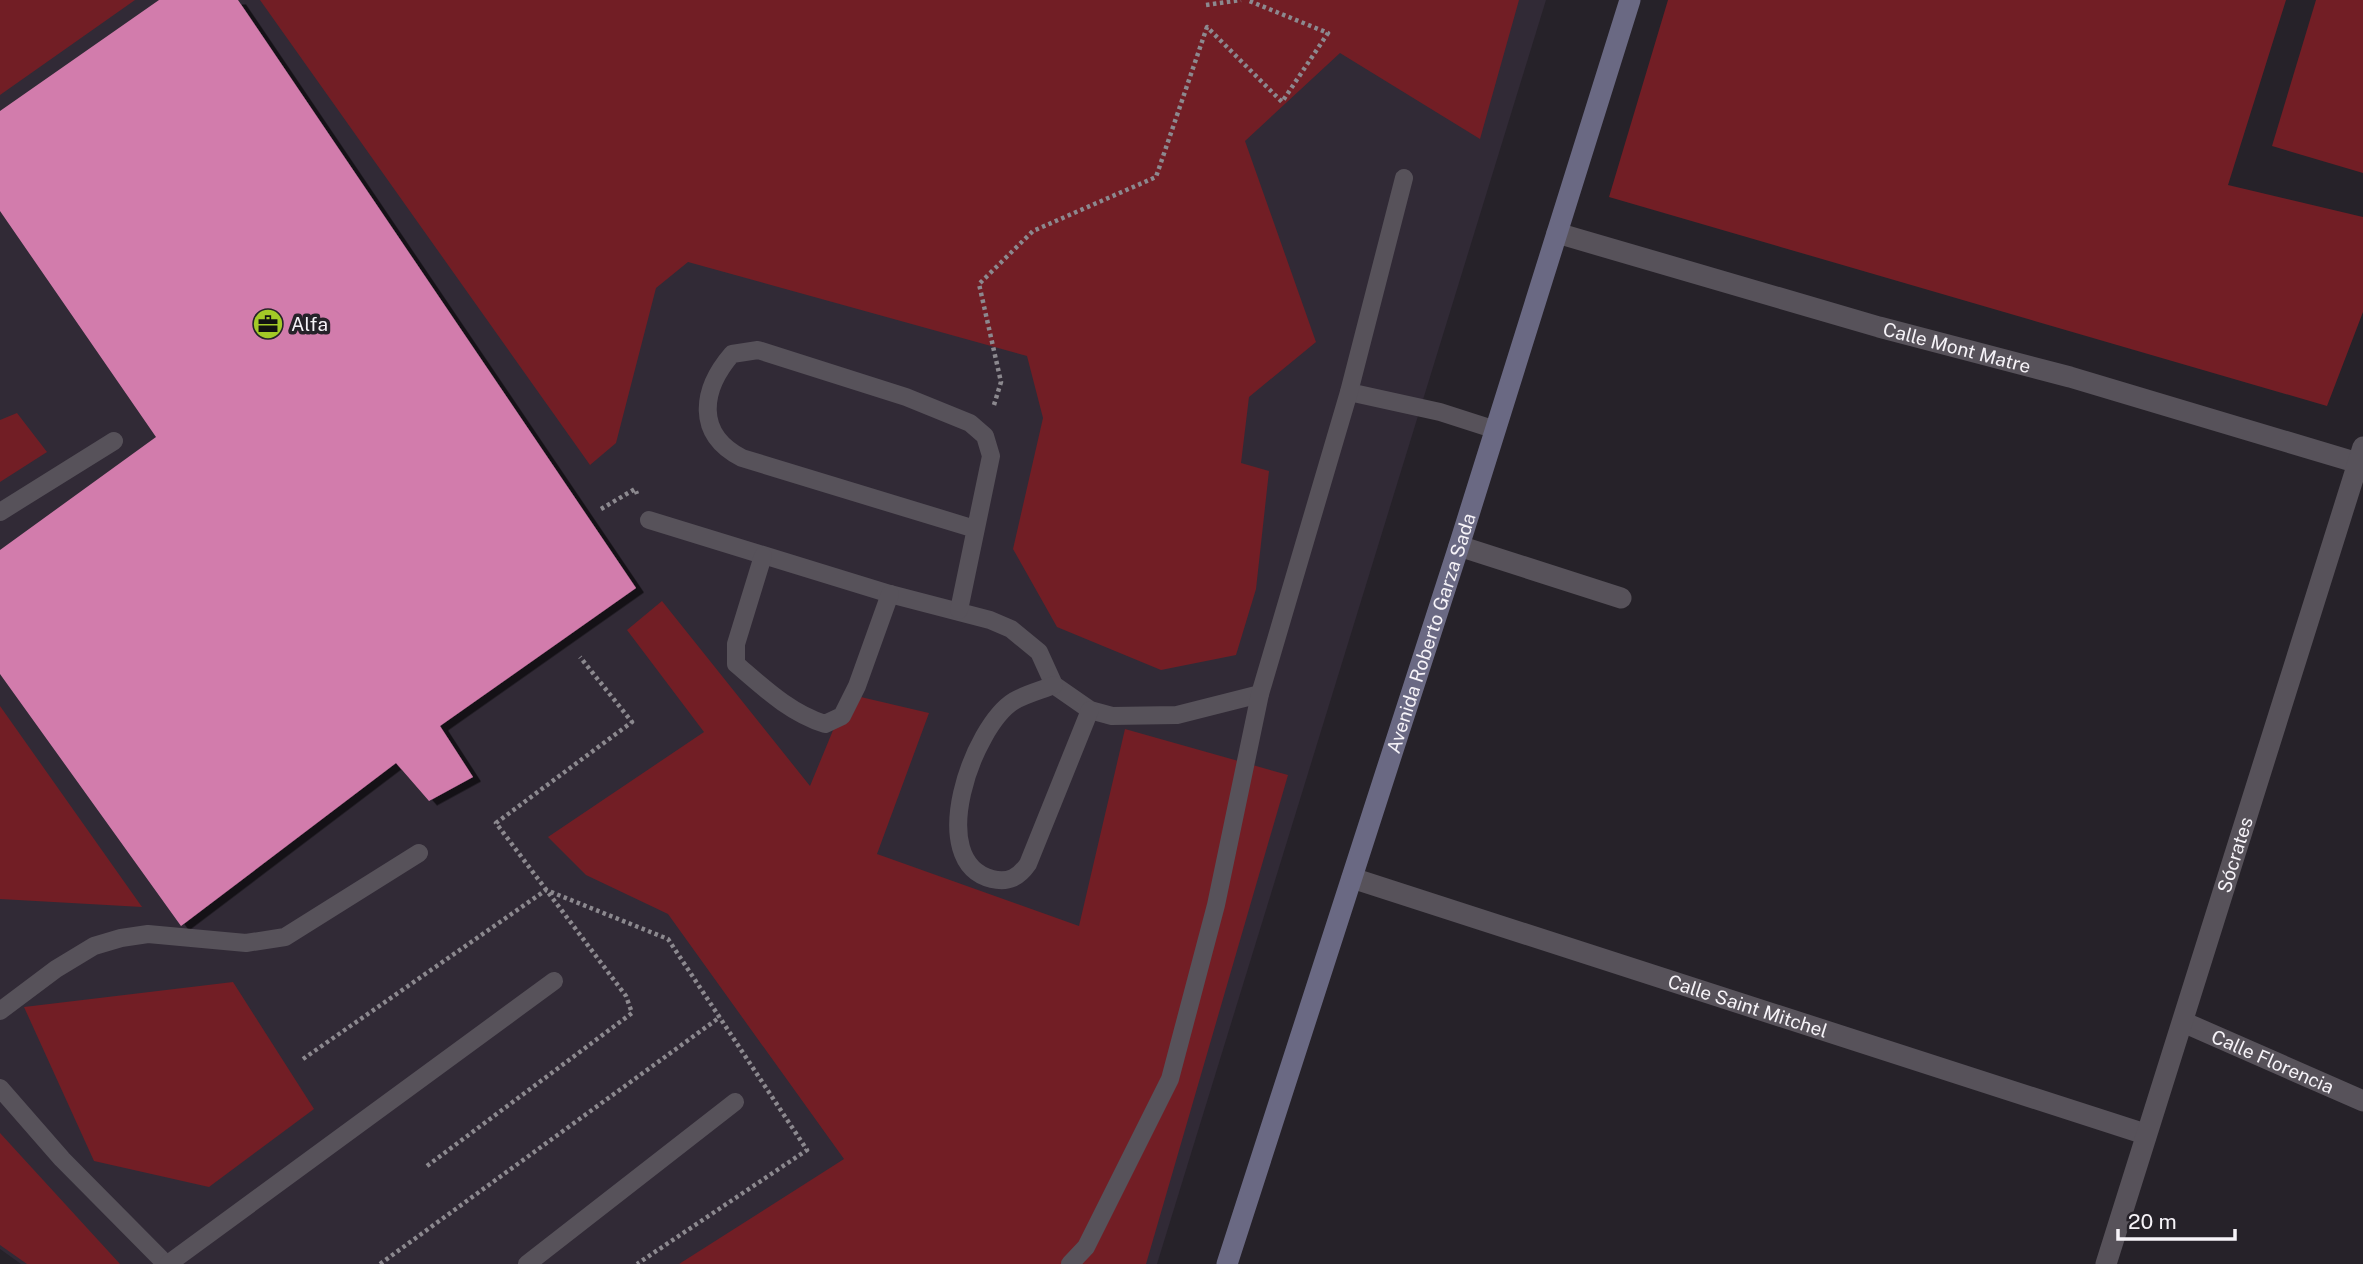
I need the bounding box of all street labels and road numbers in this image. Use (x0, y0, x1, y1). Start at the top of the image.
street label: Calle Mont Matre (1881, 318, 2033, 377)
street label: Avenida Roberto Garza Sada (1382, 510, 1480, 756)
street label: Sócrates (2212, 814, 2257, 895)
street label: Calle Saint Mitchel (1665, 970, 1830, 1042)
street label: Calle Florencia (2208, 1025, 2337, 1098)

